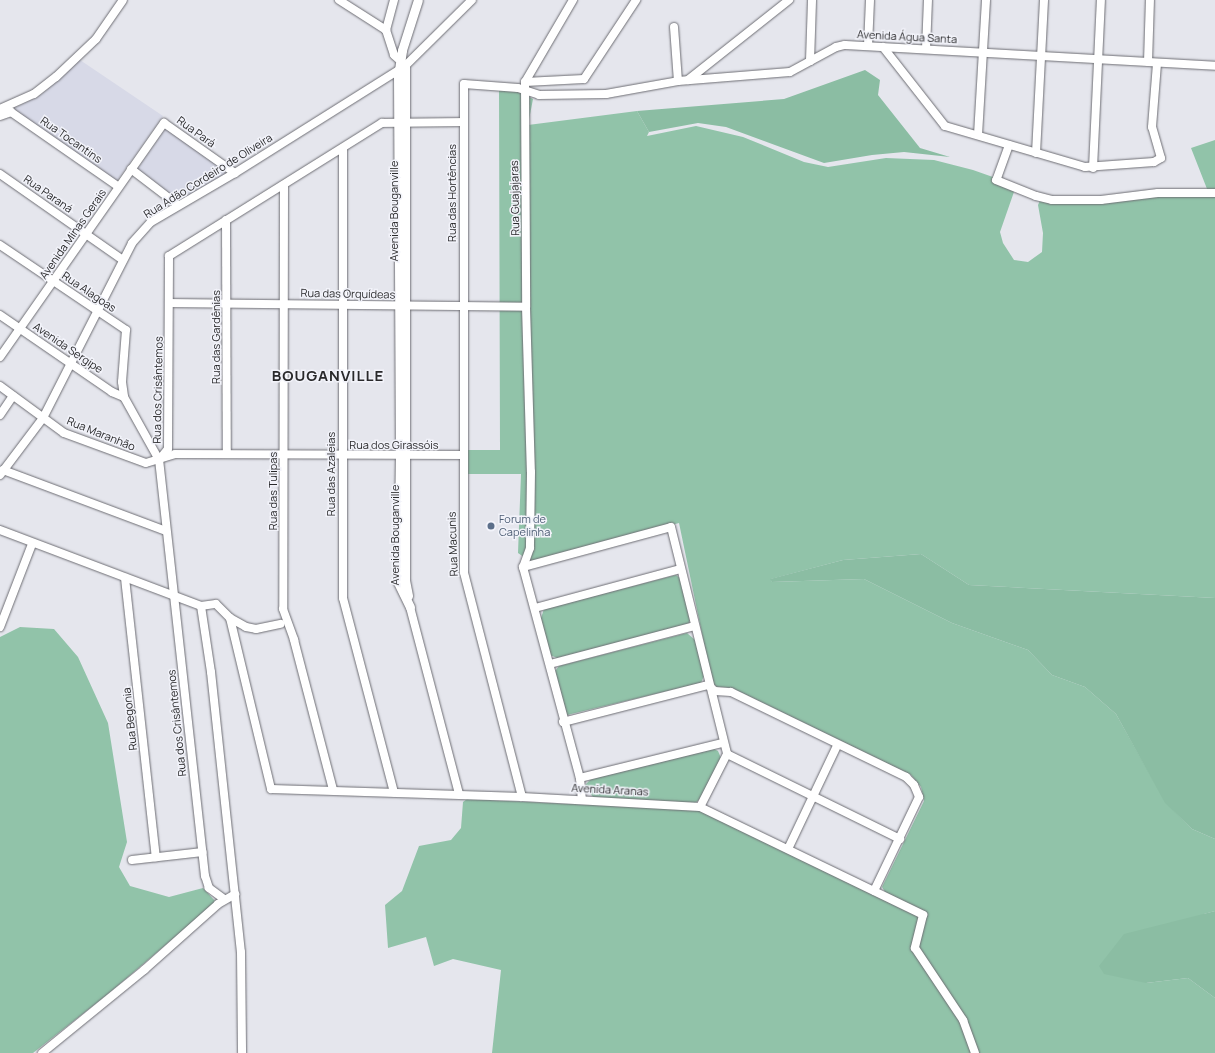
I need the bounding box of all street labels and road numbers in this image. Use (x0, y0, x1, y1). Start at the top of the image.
street label: Avenida Água Santa (857, 28, 957, 46)
street label: Rua Tocantins (38, 114, 104, 166)
street label: Rua Pará (174, 114, 218, 150)
street label: Rua Adão Cordeiro de Oliveira (141, 131, 275, 221)
street label: Rua das Hortências (445, 144, 459, 242)
street label: Rua Guajajaras (508, 160, 522, 236)
street label: Avenida Bouganville (387, 161, 401, 261)
street label: Rua Paraná (21, 172, 75, 216)
street label: Avenida Minas Gerais (37, 186, 109, 282)
street label: Rua Alagoas (59, 269, 119, 315)
street label: Rua das Orquídeas (301, 287, 395, 301)
street label: Rua das Gardênias (209, 290, 223, 384)
street label: Avenida Sergipe (31, 320, 105, 376)
street label: Rua dos Crisântemos (150, 336, 166, 444)
street label: Rua Maranhão (65, 414, 137, 454)
street label: Rua das Azaleias (324, 432, 338, 516)
street label: Rua dos Girassóis (349, 438, 439, 452)
street label: Rua das Tulipas (266, 452, 280, 530)
street label: Avenida Bouganville (388, 485, 402, 585)
street label: Rua Macunis (445, 511, 461, 577)
street label: Rua dos Crisântemos (165, 669, 189, 777)
street label: Rua Begonia (120, 687, 140, 751)
street label: Avenida Aranas (571, 781, 649, 799)

